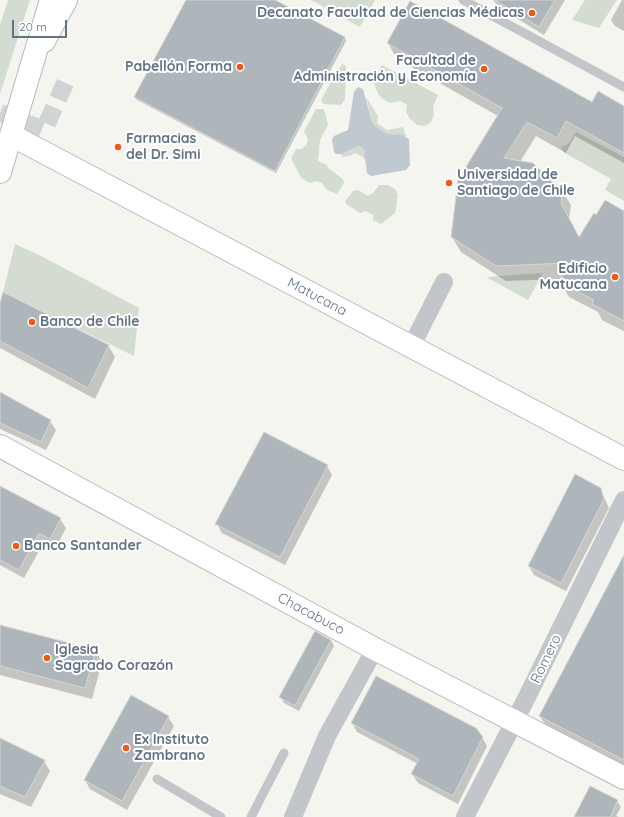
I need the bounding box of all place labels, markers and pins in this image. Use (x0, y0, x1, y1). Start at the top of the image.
place label: Decanato Facultad de Ciencias Médicas (257, 5, 524, 21)
marker: Decanato Facultad de Ciencias Médicas (527, 8, 537, 18)
place label: Facultad de Administración y Economía (293, 53, 476, 86)
place label: Pabellón Forma (125, 59, 232, 75)
marker: Pabellón Forma (235, 62, 245, 72)
marker: Facultad de Administración y Economía (479, 64, 489, 74)
place label: Farmacias del Dr. Simi (126, 131, 200, 164)
marker: Farmacias del Dr. Simi (113, 142, 123, 152)
place label: Universidad de Santiago de Chile (457, 167, 575, 200)
marker: Universidad de Santiago de Chile (444, 178, 454, 188)
place label: Edificio Matucana (540, 261, 607, 294)
marker: Edificio Matucana (610, 272, 620, 282)
place label: Banco de Chile (40, 314, 139, 330)
marker: Banco de Chile (27, 317, 37, 327)
place label: Banco Santander (24, 538, 142, 554)
marker: Banco Santander (11, 541, 21, 551)
place label: Iglesia Sagrado Corazón (55, 642, 173, 674)
marker: Iglesia Sagrado Corazón (42, 653, 52, 663)
place label: Ex Instituto Zambrano (134, 732, 209, 764)
marker: Ex Instituto Zambrano (121, 743, 131, 753)

